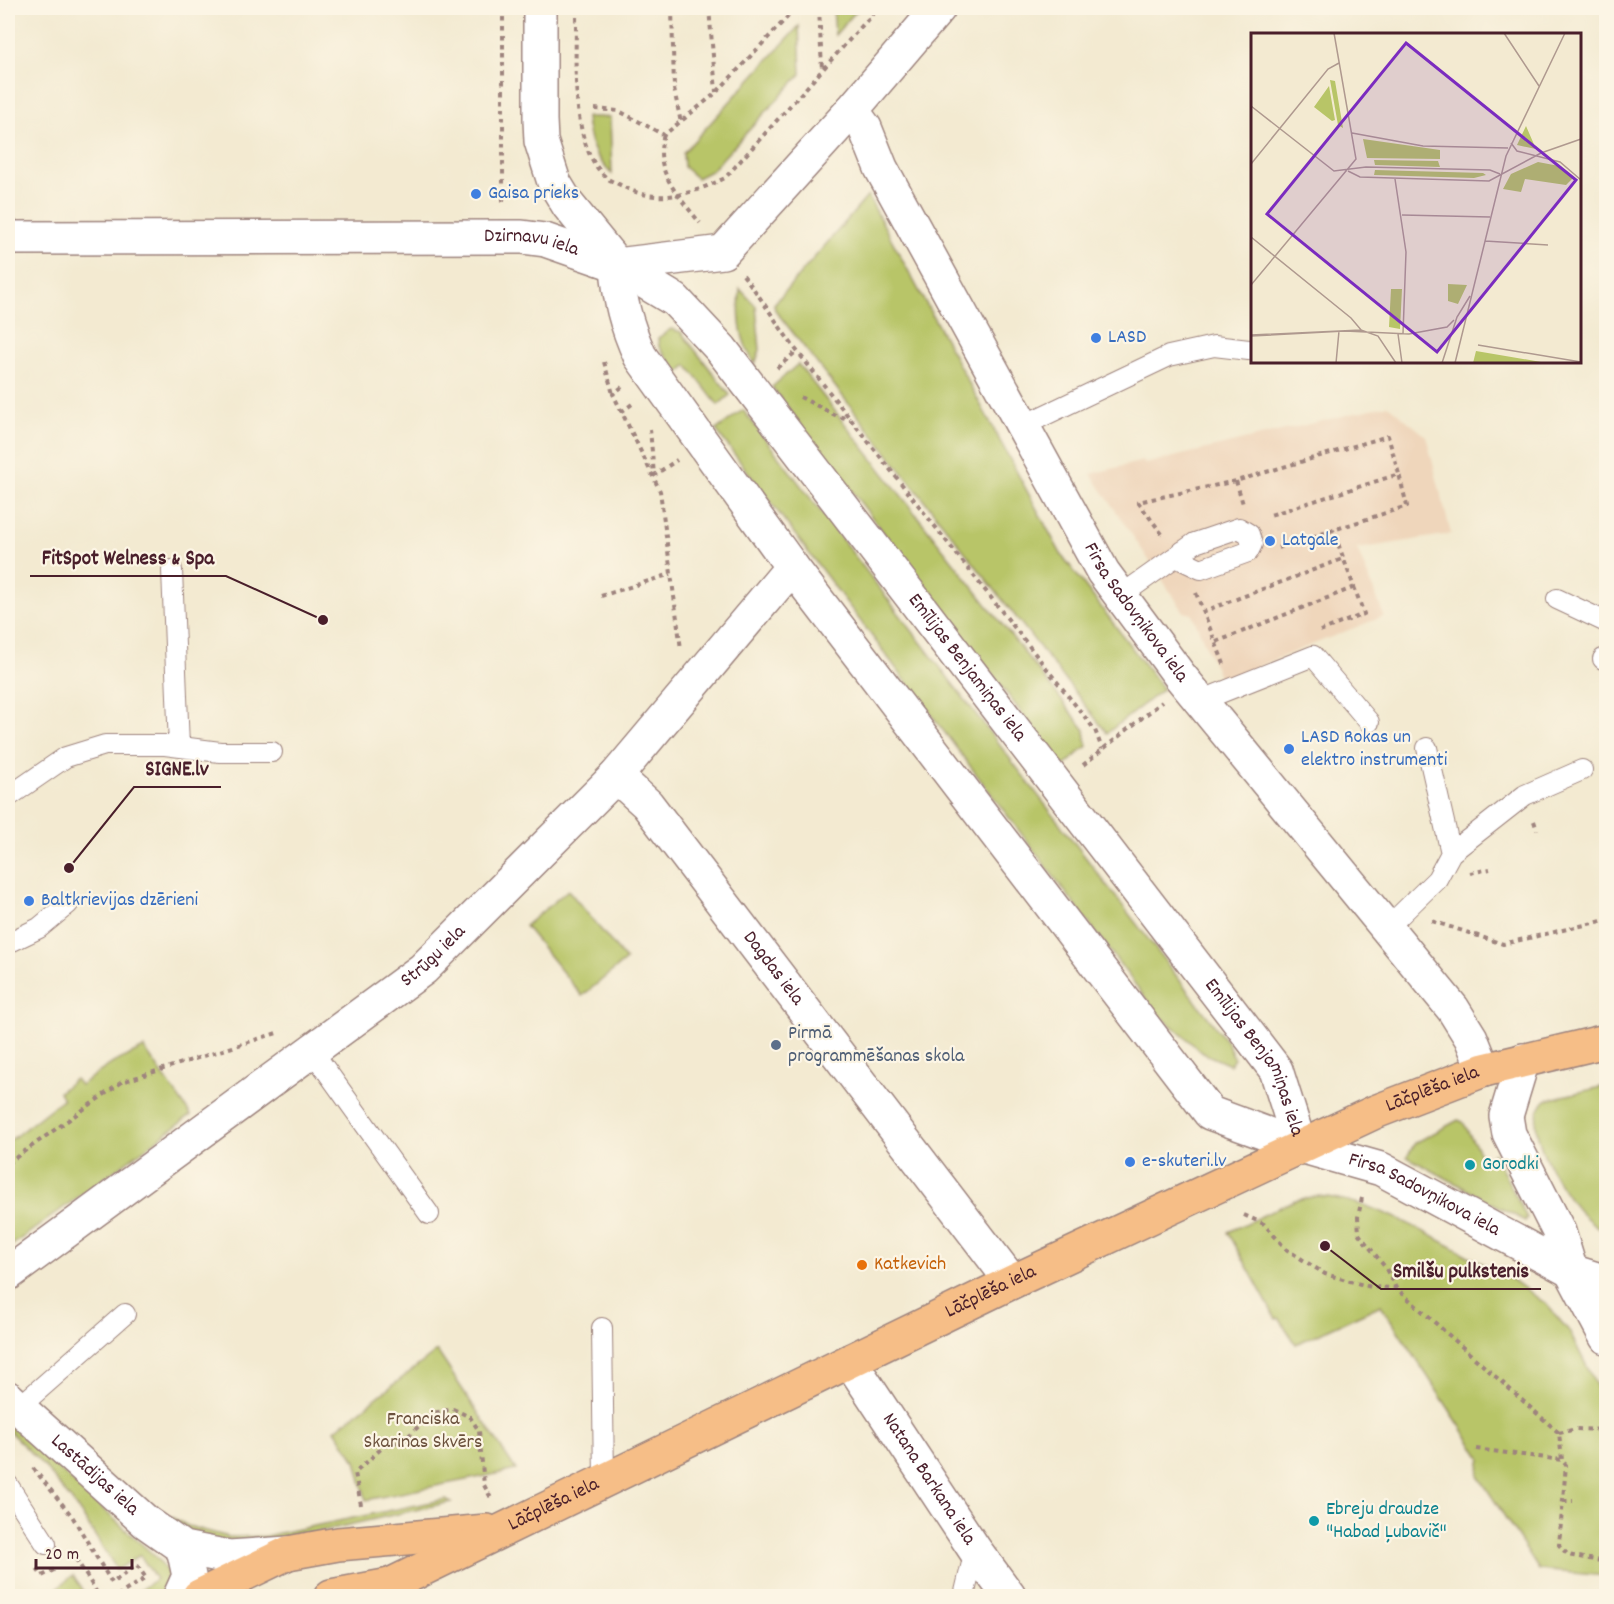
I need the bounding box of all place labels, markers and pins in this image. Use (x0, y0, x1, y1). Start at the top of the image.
place label: Gaisa prieks (488, 180, 579, 208)
marker: Gaisa prieks (469, 187, 483, 201)
place label: LASD (1108, 324, 1146, 352)
marker: LASD (1089, 331, 1103, 345)
place label: Latgale (1282, 527, 1339, 555)
marker: Latgale (1263, 534, 1277, 548)
callout: FitSpot Welness & Spa (30, 537, 226, 576)
place label: LASD Rokas un elektro instrumenti (1301, 724, 1448, 775)
marker: LASD Rokas un elektro instrumenti (1282, 742, 1296, 756)
callout: SIGNE.lv (134, 748, 221, 787)
place label: Baltkrievijas dzērieni (41, 887, 198, 915)
marker: Baltkrievijas dzērieni (22, 894, 36, 908)
place label: Pirmā programmēšanas skola (788, 1020, 965, 1071)
marker: Pirmā programmēšanas skola (769, 1038, 783, 1052)
place label: e-skuteri.lv (1142, 1148, 1227, 1176)
place label: Gorodki (1482, 1151, 1539, 1179)
marker: e-skuteri.lv (1123, 1155, 1137, 1169)
marker: Gorodki (1463, 1158, 1477, 1172)
callout: Smilšu pulkstenis (1381, 1250, 1541, 1289)
place label: Katkevich (874, 1251, 946, 1279)
marker: Katkevich (855, 1258, 869, 1272)
place label: Ebreju draudze "Habad Ļubavič" (1326, 1496, 1447, 1547)
marker: Ebreju draudze "Habad Ļubavič" (1307, 1514, 1321, 1528)

